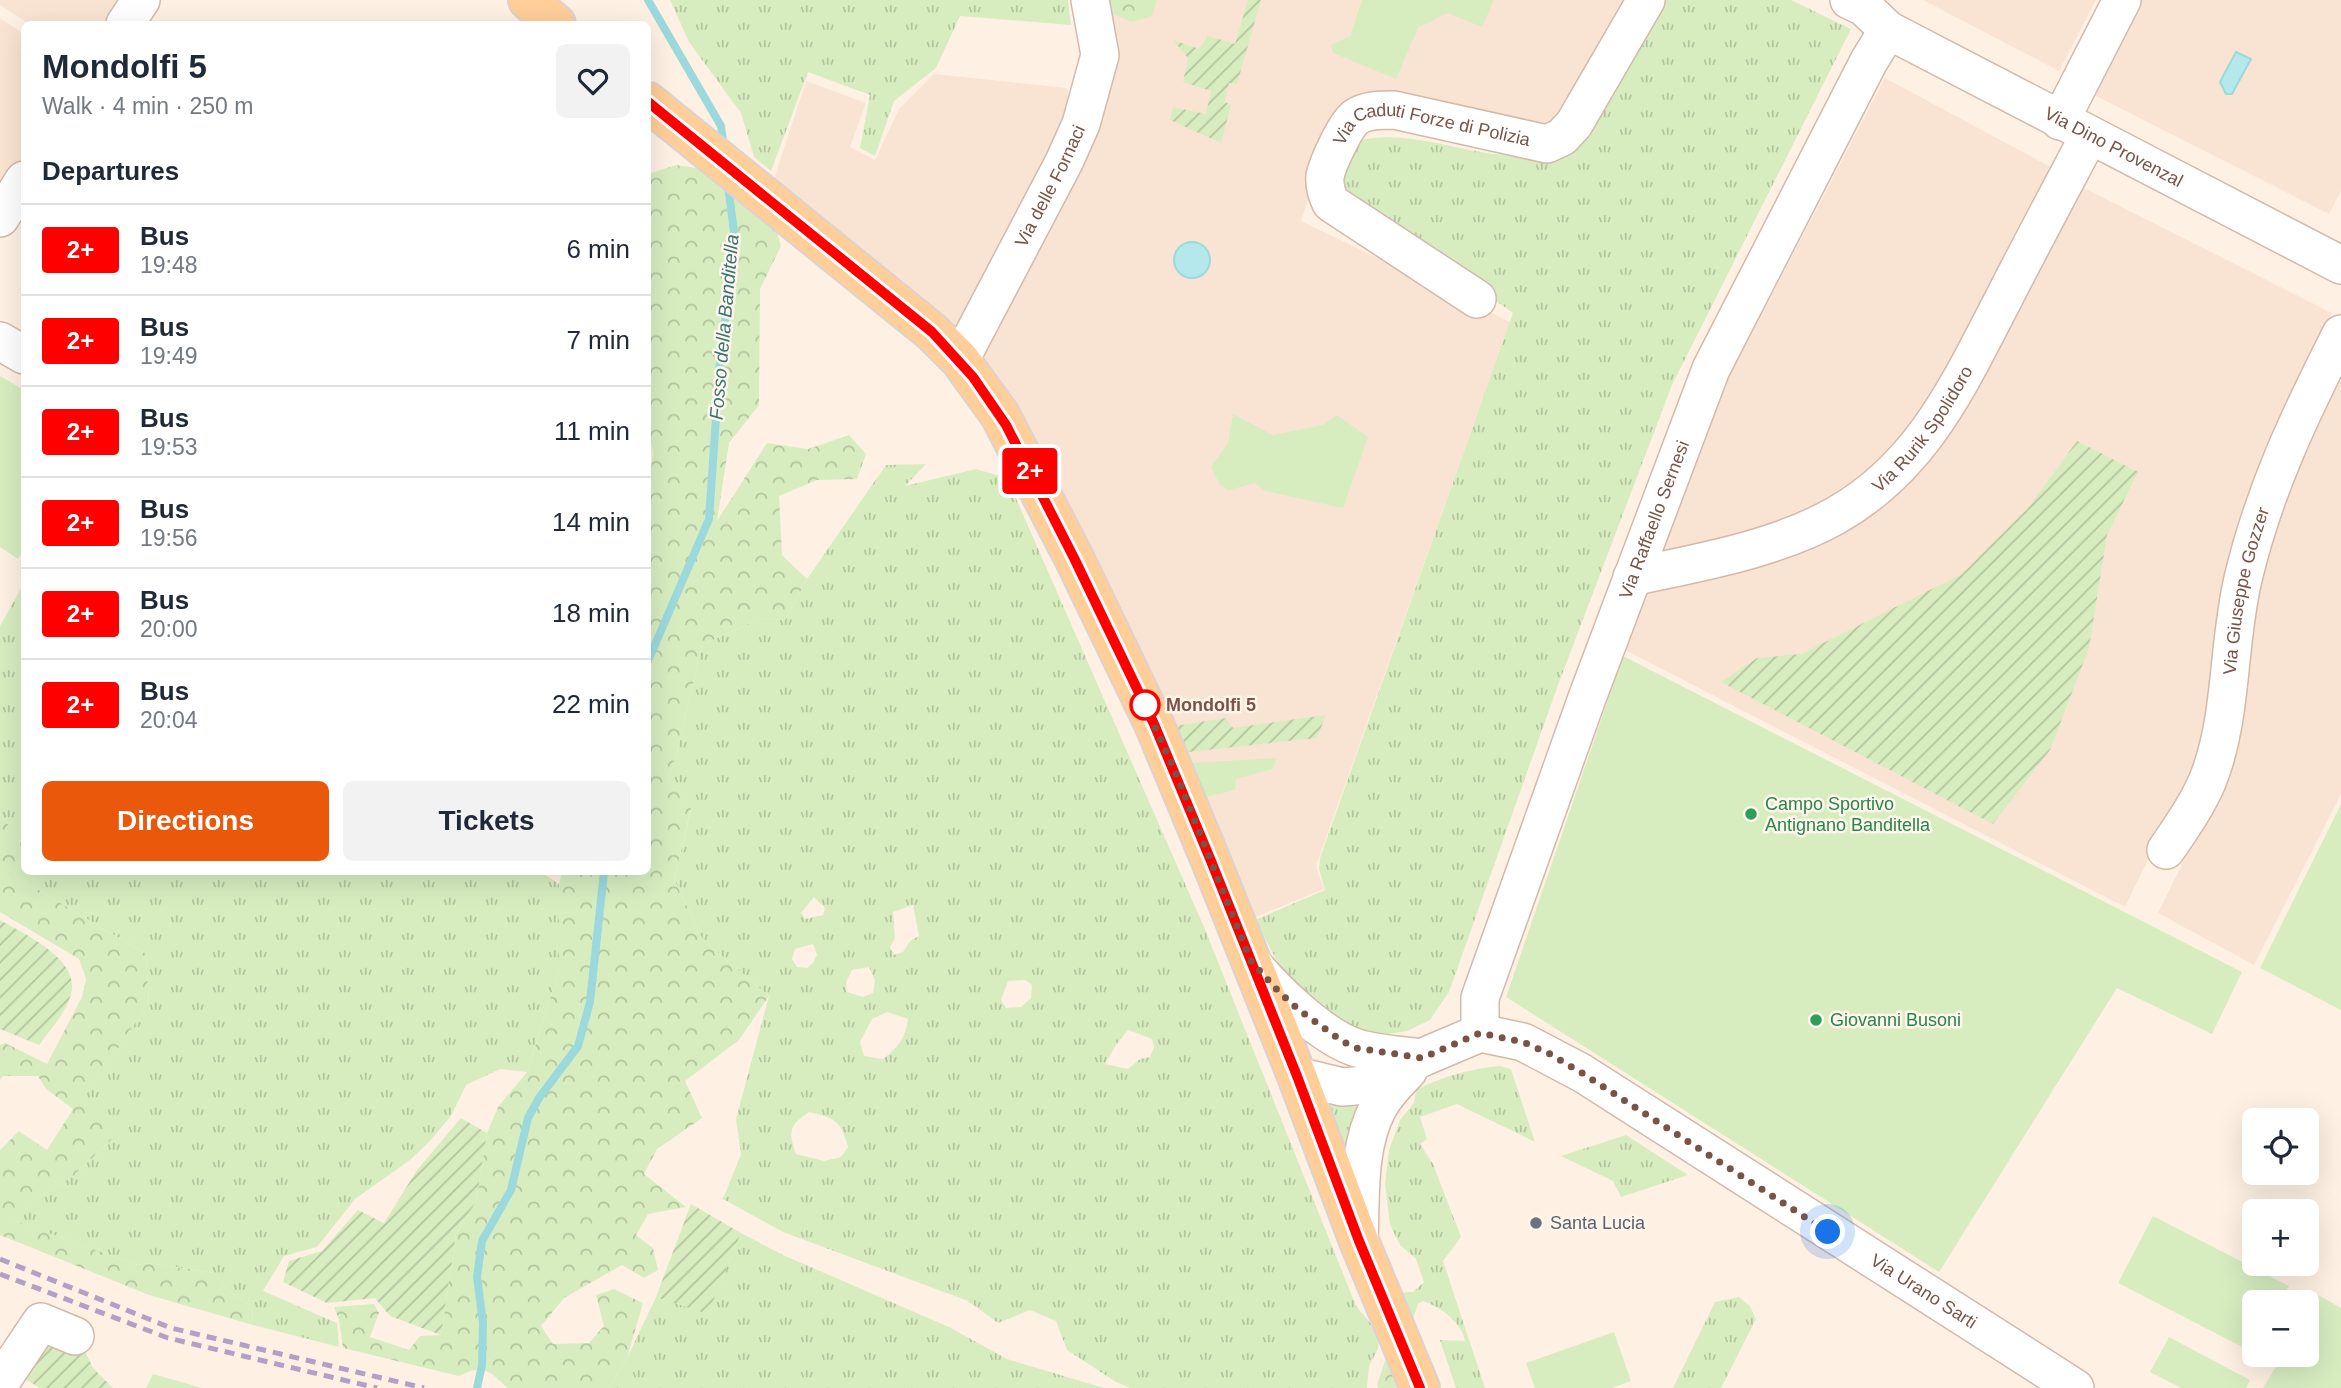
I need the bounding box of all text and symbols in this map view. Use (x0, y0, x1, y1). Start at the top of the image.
button: heart (556, 44, 630, 118)
text: Mondolfi 5 (42, 48, 207, 85)
text: Walk · 4 min · 250 m (42, 93, 253, 119)
text: Via Caduti Forze di Polizia (1329, 100, 1533, 150)
street label: Via Dino Provenzal (2041, 103, 2186, 191)
street label: Via delle Fornaci (1011, 122, 1089, 250)
street label: Via Caduti Forze di Polizia (1330, 131, 1542, 163)
text: Departures (42, 156, 179, 186)
text: Bus (140, 221, 189, 251)
water label: Fosso della Banditella (705, 233, 743, 421)
text: 6 min (566, 234, 630, 264)
text: 2+ (67, 236, 94, 263)
text: 19:48 (140, 252, 198, 278)
text: Bus (140, 312, 189, 342)
text: 7 min (566, 325, 630, 355)
text: 2+ (67, 327, 94, 354)
text: 19:49 (140, 343, 198, 369)
street label: Via Rurik Spolidoro (1868, 363, 1977, 496)
text: Bus (140, 403, 189, 433)
text: 11 min (554, 416, 630, 446)
text: 2+ (67, 418, 94, 445)
text: 19:53 (140, 434, 198, 460)
street label: Via Raffaello Sernesi (1615, 438, 1693, 602)
line badge: 2+ (998, 448, 1062, 494)
text: 2+ (1016, 457, 1044, 484)
text: Bus (140, 494, 189, 524)
street label: Via Giuseppe Gozzer (2220, 505, 2273, 676)
text: 14 min (552, 507, 630, 537)
text: 2+ (67, 509, 94, 536)
text: 19:56 (140, 525, 198, 551)
text: Bus (140, 585, 189, 615)
text: 18 min (552, 598, 630, 628)
text: 2+ (67, 600, 94, 627)
text: 20:00 (140, 616, 198, 642)
text: Bus (140, 676, 189, 706)
text: 22 min (552, 689, 630, 719)
marker: Mondolfi 5 (1130, 690, 1160, 720)
text: 2+ (67, 691, 94, 718)
place label: Mondolfi 5 (1166, 695, 1256, 715)
text: 20:04 (140, 707, 198, 733)
button: Directions (42, 781, 329, 861)
button: Tickets (343, 781, 630, 861)
place label: Campo Sportivo Antignano Banditella (1765, 794, 1931, 835)
marker: Campo Sportivo Antignano Banditella (1743, 806, 1759, 822)
place label: Giovanni Busoni (1830, 1010, 1961, 1030)
marker: Giovanni Busoni (1808, 1012, 1824, 1028)
map controls (2242, 1108, 2319, 1367)
button: locate (2242, 1108, 2319, 1185)
button: + (2242, 1199, 2319, 1276)
place label: Santa Lucia (1550, 1213, 1646, 1233)
your location (1810, 1214, 1845, 1249)
marker: Santa Lucia (1528, 1215, 1544, 1231)
street label: Via Urano Sarti (1867, 1250, 1980, 1333)
button: − (2242, 1290, 2319, 1367)

